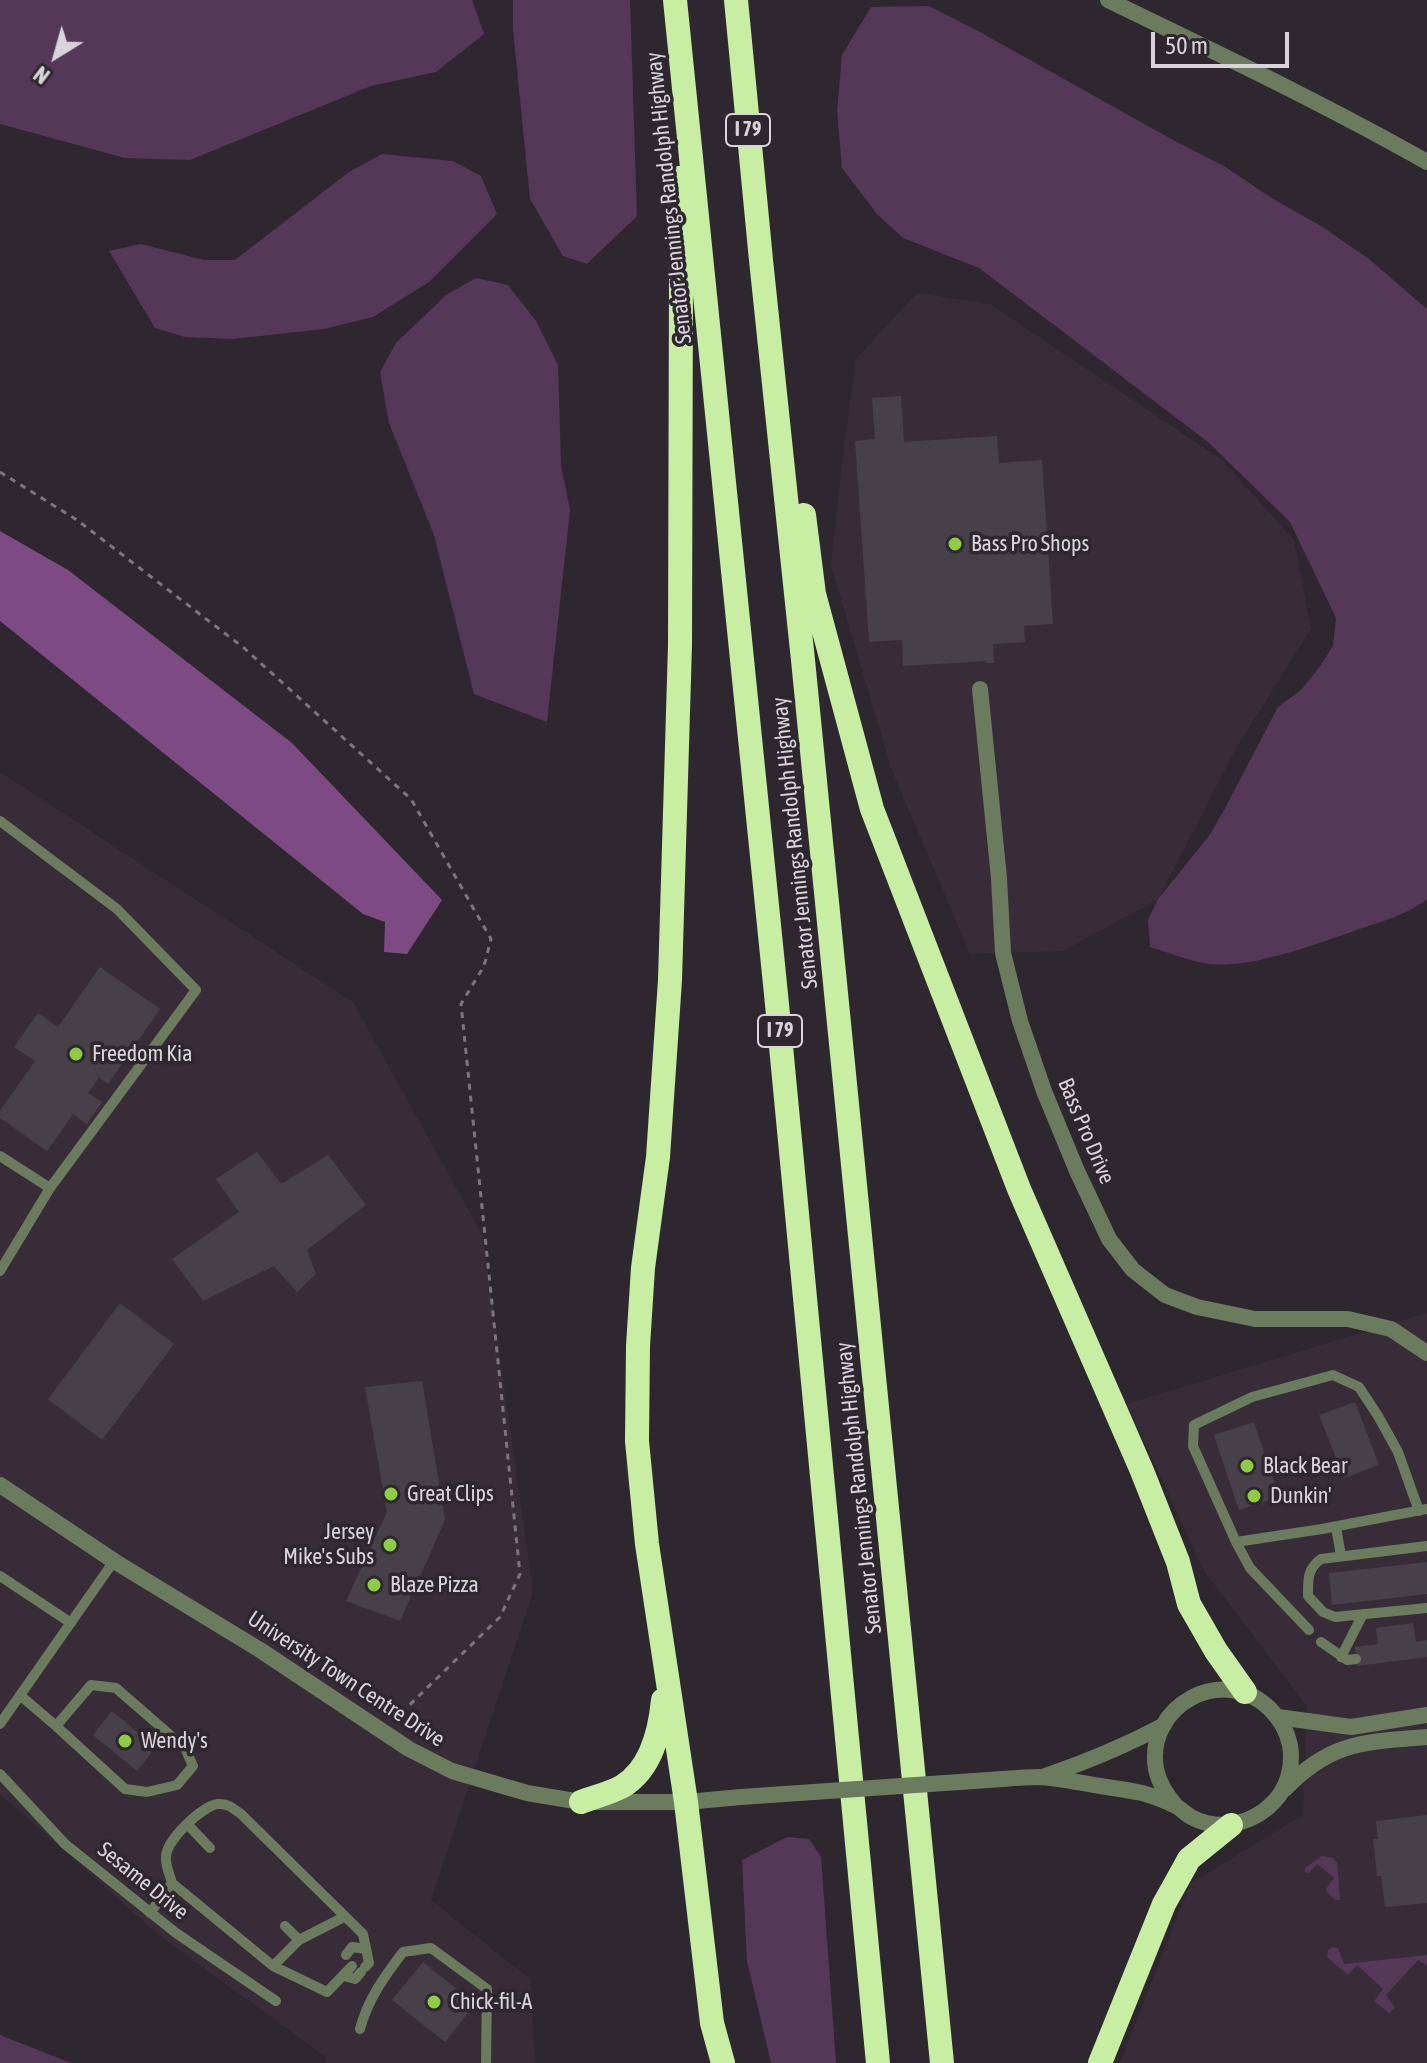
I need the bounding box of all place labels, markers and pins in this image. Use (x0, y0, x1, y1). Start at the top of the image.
place label: Bass Pro Shops (971, 531, 1089, 557)
marker: Bass Pro Shops (946, 535, 964, 553)
place label: Freedom Kia (92, 1041, 192, 1067)
marker: Freedom Kia (67, 1045, 85, 1063)
place label: Black Bear (1263, 1453, 1347, 1479)
marker: Black Bear (1238, 1457, 1256, 1475)
place label: Great Clips (407, 1481, 494, 1507)
place label: Dunkin' (1270, 1483, 1332, 1509)
marker: Great Clips (382, 1485, 400, 1503)
marker: Dunkin' (1245, 1487, 1263, 1505)
place label: Jersey Mike's Subs (283, 1519, 374, 1570)
marker: Jersey Mike's Subs (381, 1536, 399, 1554)
place label: Blaze Pizza (390, 1572, 479, 1598)
marker: Blaze Pizza (365, 1576, 383, 1594)
place label: Wendy's (141, 1728, 208, 1754)
marker: Wendy's (116, 1732, 134, 1750)
place label: Chick-fil-A (450, 1989, 532, 2015)
marker: Chick-fil-A (425, 1993, 443, 2011)

